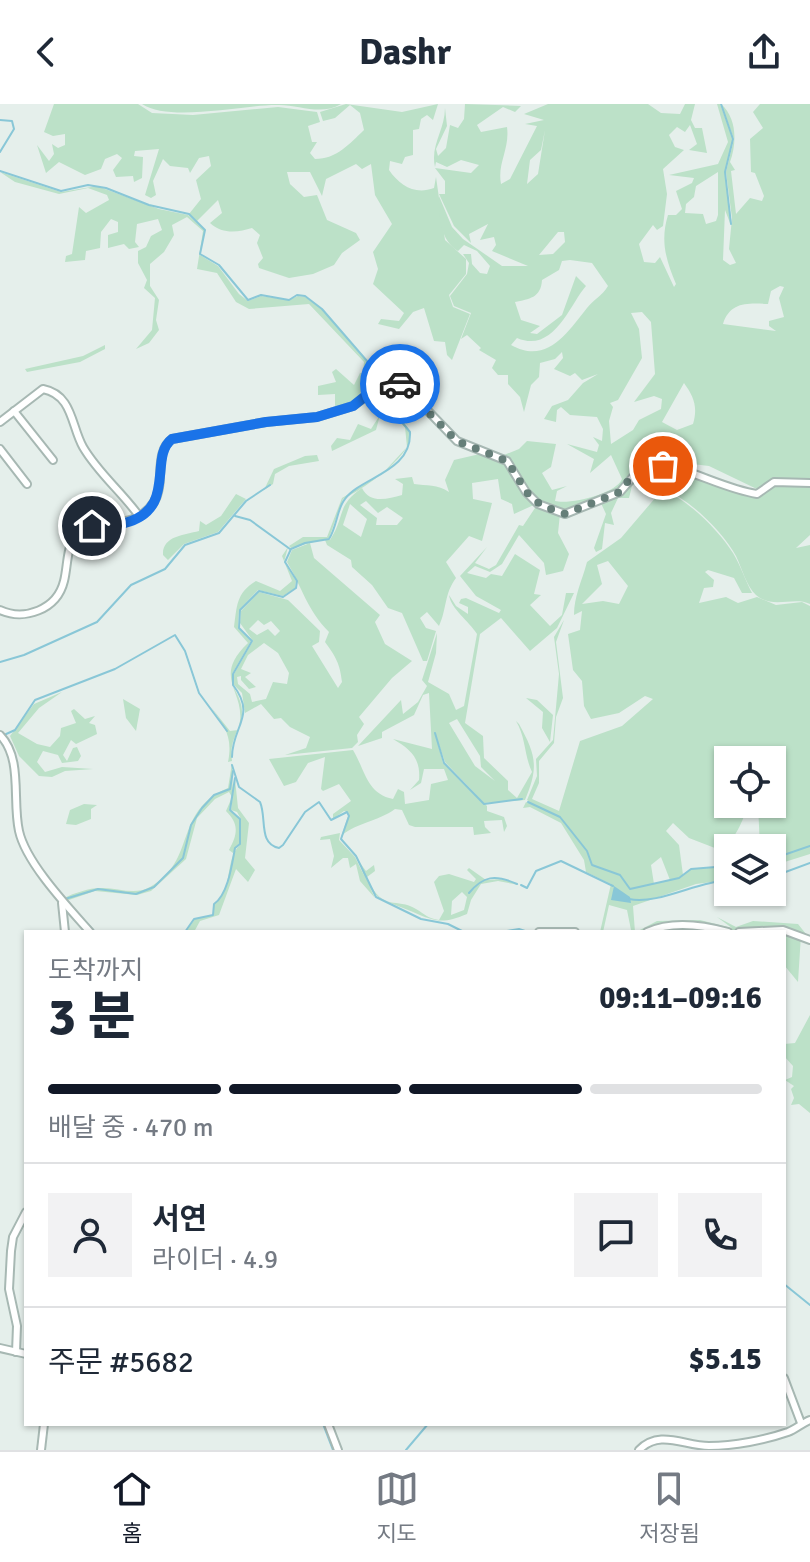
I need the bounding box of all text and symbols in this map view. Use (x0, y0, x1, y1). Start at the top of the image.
icon: back (24, 30, 68, 74)
text: Dashr (359, 30, 451, 75)
icon: share (742, 30, 786, 74)
courier (360, 344, 440, 424)
icon: car (378, 362, 422, 406)
pin (629, 432, 697, 500)
icon: bag (641, 444, 685, 488)
pin (58, 492, 126, 560)
icon: home (70, 504, 114, 548)
map controls (714, 746, 786, 906)
button: locate (714, 746, 786, 818)
button: layers (714, 834, 786, 906)
text: 도착까지 (48, 955, 144, 987)
text: 09:11–09:16 (599, 980, 762, 1017)
text: 3 분 (48, 985, 135, 1049)
text: 배달 중 · 470 m (48, 1112, 213, 1144)
button: person (48, 1193, 132, 1277)
button: chat (574, 1193, 658, 1277)
button: phone (678, 1193, 762, 1277)
text: 서연 (152, 1201, 207, 1238)
text: 라이더 · 4.9 (152, 1244, 278, 1276)
text: $5.15 (689, 1341, 762, 1378)
text: 주문 #5682 (48, 1344, 194, 1381)
tab: 홈 (110, 1467, 154, 1547)
tab: 지도 (375, 1467, 419, 1547)
tab: 저장됨 (639, 1467, 700, 1547)

